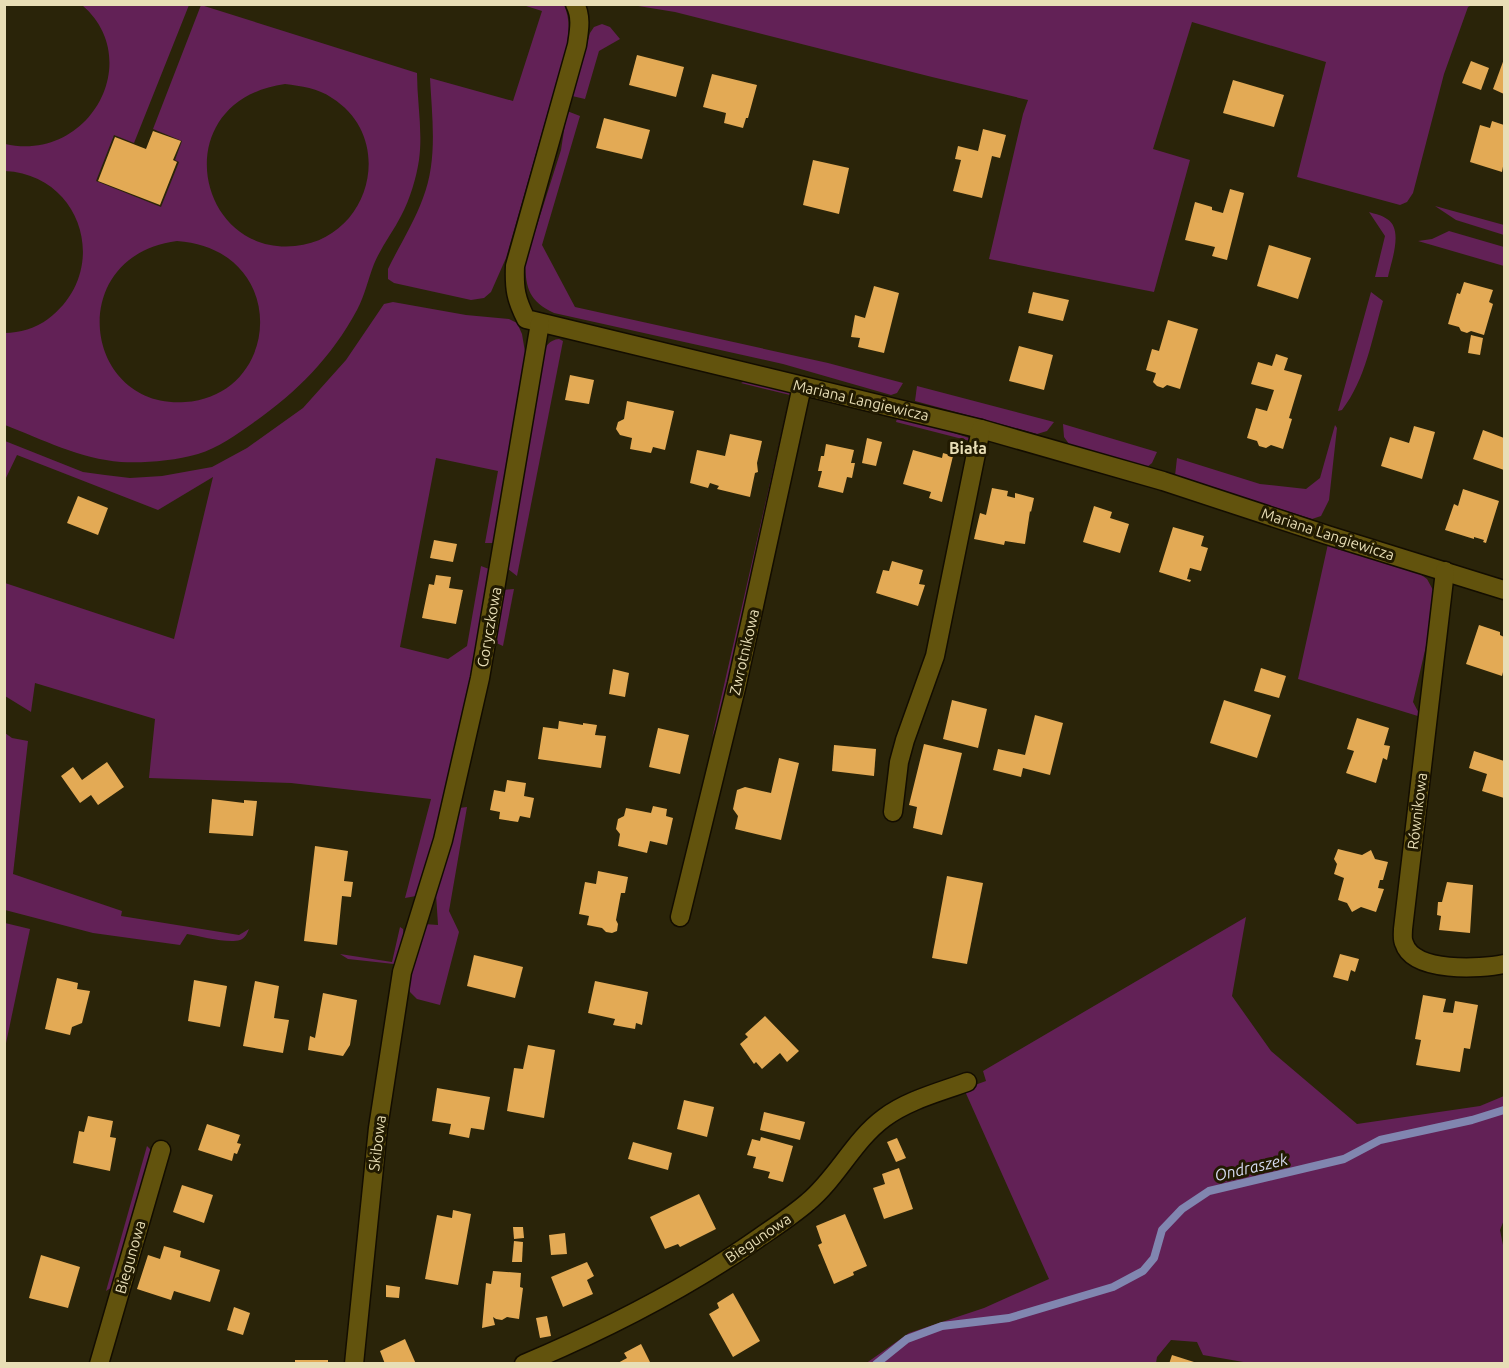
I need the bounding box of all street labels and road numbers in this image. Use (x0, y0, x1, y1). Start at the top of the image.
street label: Mariana Langiewicza (791, 376, 931, 424)
street label: Mariana Langiewicza (1259, 504, 1397, 564)
street label: Goryczkowa (474, 586, 504, 668)
street label: Zwrotnikowa (726, 607, 762, 697)
street label: Równikowa (1404, 772, 1430, 850)
street label: Skibowa (365, 1114, 389, 1172)
street label: Biegunowa (722, 1210, 794, 1266)
street label: Biegunowa (111, 1218, 149, 1296)

